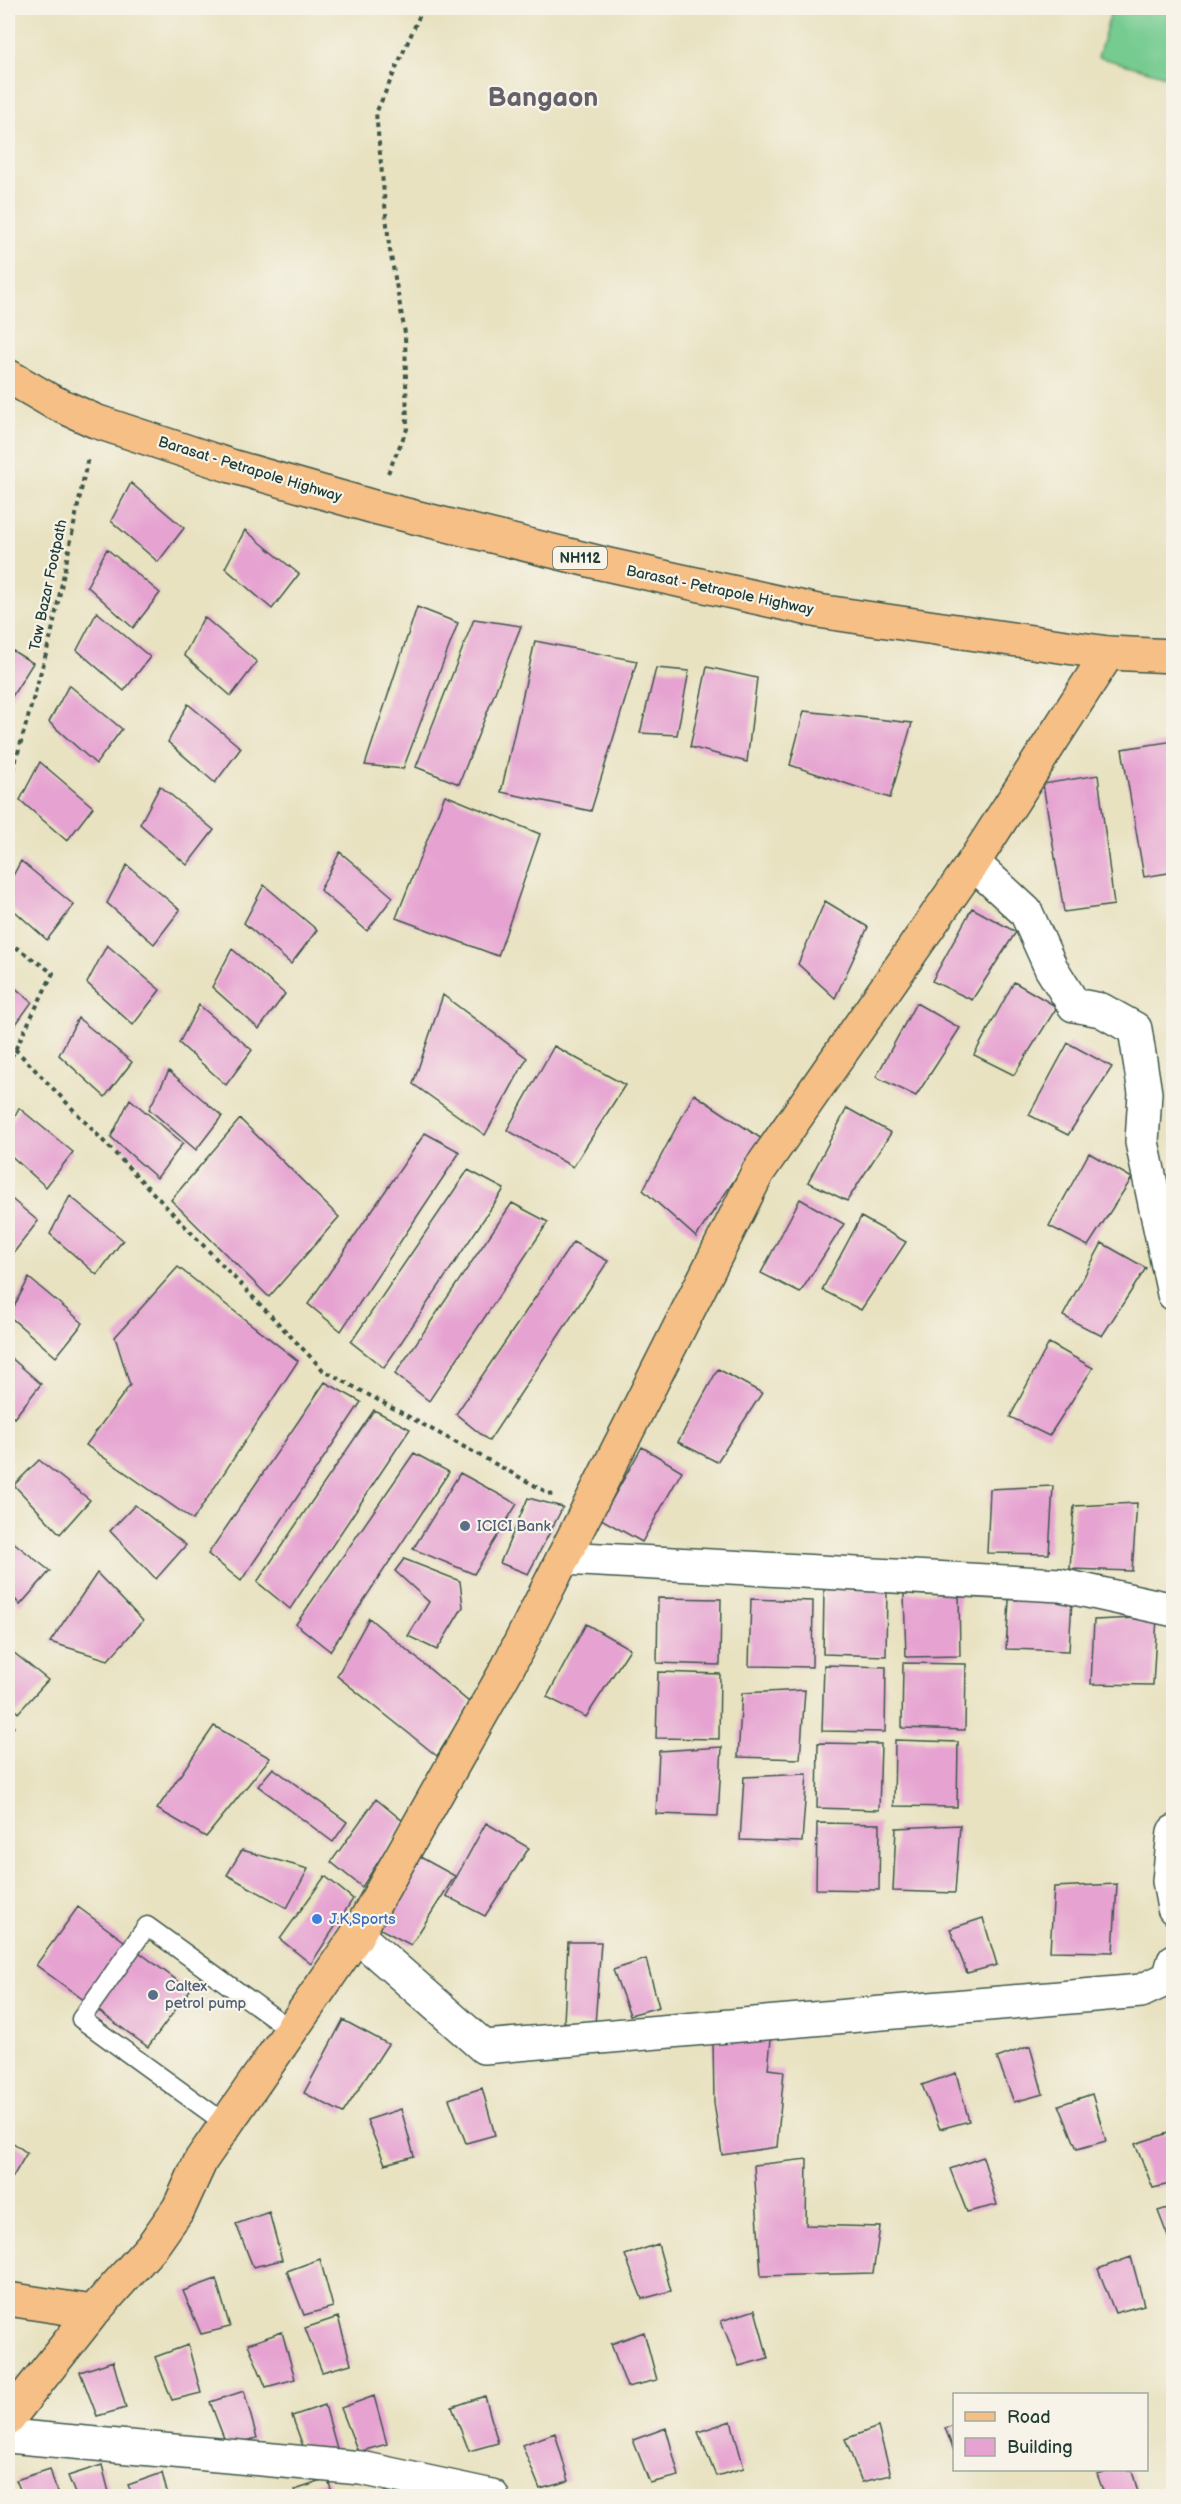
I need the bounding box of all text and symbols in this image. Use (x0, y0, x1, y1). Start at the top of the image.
district label: Bangaon (488, 82, 598, 114)
street label: Barasat - Petrapole Highway (156, 432, 344, 507)
street label: Taw Bazar Footpath (25, 518, 72, 653)
road number: NH112 (553, 547, 607, 569)
street label: Barasat - Petrapole Highway (624, 561, 816, 620)
place label: ICICI Bank (477, 1517, 552, 1536)
marker: ICICI Bank (458, 1519, 472, 1533)
place label: J.K,Sports (329, 1910, 396, 1929)
marker: J.K,Sports (310, 1912, 324, 1926)
place label: Caltex petrol pump (165, 1977, 247, 2013)
marker: Caltex petrol pump (146, 1988, 160, 2002)
legend (953, 2393, 1148, 2471)
text: Road (1007, 2407, 1051, 2428)
text: Building (1007, 2437, 1073, 2458)

